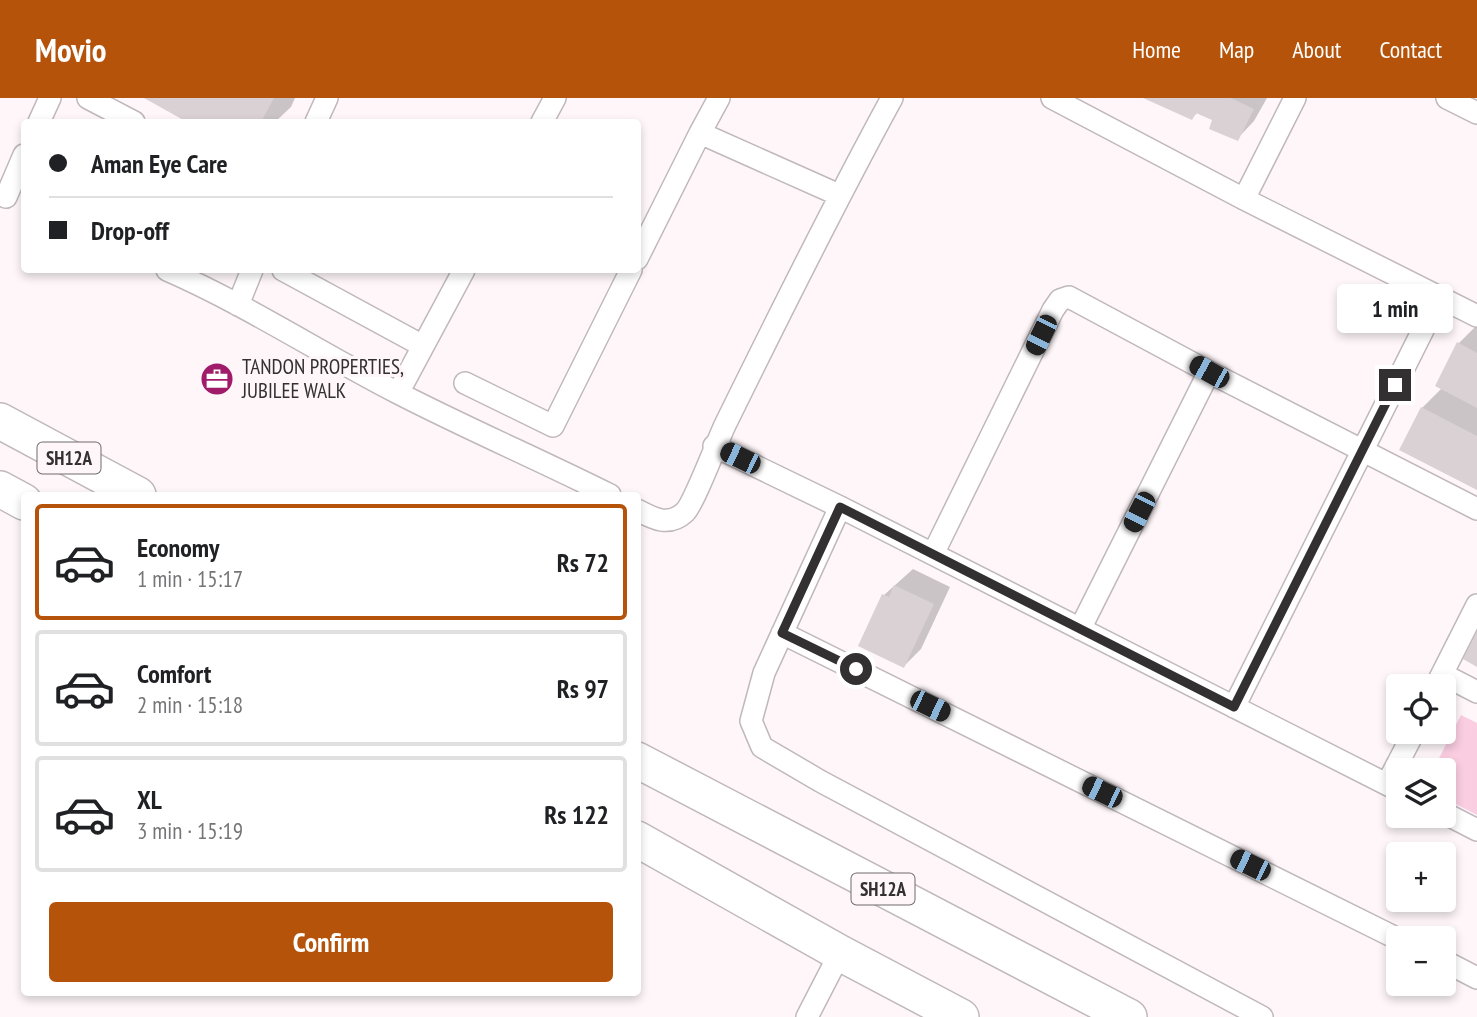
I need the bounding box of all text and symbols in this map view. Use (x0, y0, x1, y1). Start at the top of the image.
text: Movio (35, 28, 107, 71)
text: Home (1132, 34, 1181, 65)
text: Map (1219, 34, 1254, 65)
text: About (1292, 34, 1341, 65)
text: Contact (1379, 34, 1442, 65)
text: Aman Eye Care (91, 147, 228, 180)
text: Drop-off (91, 214, 169, 247)
callout: 1 min (1337, 284, 1453, 332)
text: 1 min (1372, 294, 1418, 323)
car (1023, 312, 1060, 358)
place label: TANDON PROPERTIES, JUBILEE WALK (241, 353, 404, 404)
car (1186, 353, 1233, 391)
office icon: TANDON PROPERTIES, JUBILEE WALK (198, 360, 236, 398)
route end (1379, 369, 1411, 401)
car (717, 439, 764, 477)
road number: SH12A (38, 442, 100, 474)
car (1121, 489, 1158, 535)
icon: car (53, 531, 116, 594)
text: Economy (137, 531, 219, 564)
text: Rs 72 (557, 546, 609, 579)
text: 1 min · 15:17 (137, 564, 243, 593)
route start (840, 653, 872, 685)
icon: car (53, 657, 116, 720)
text: Comfort (137, 657, 211, 690)
text: Rs 97 (557, 672, 609, 705)
map controls (1386, 674, 1456, 996)
button: locate (1386, 674, 1456, 744)
car (907, 687, 954, 725)
text: 2 min · 15:18 (137, 690, 243, 719)
button: layers (1386, 758, 1456, 828)
car (1079, 773, 1126, 811)
icon: car (53, 783, 116, 846)
text: XL (137, 783, 162, 816)
text: Rs 122 (544, 798, 609, 831)
text: 3 min · 15:19 (137, 816, 243, 845)
button: + (1386, 842, 1456, 912)
car (1227, 846, 1274, 884)
road number: SH12A (852, 874, 914, 904)
button: Confirm (49, 902, 613, 982)
button: − (1386, 926, 1456, 996)

